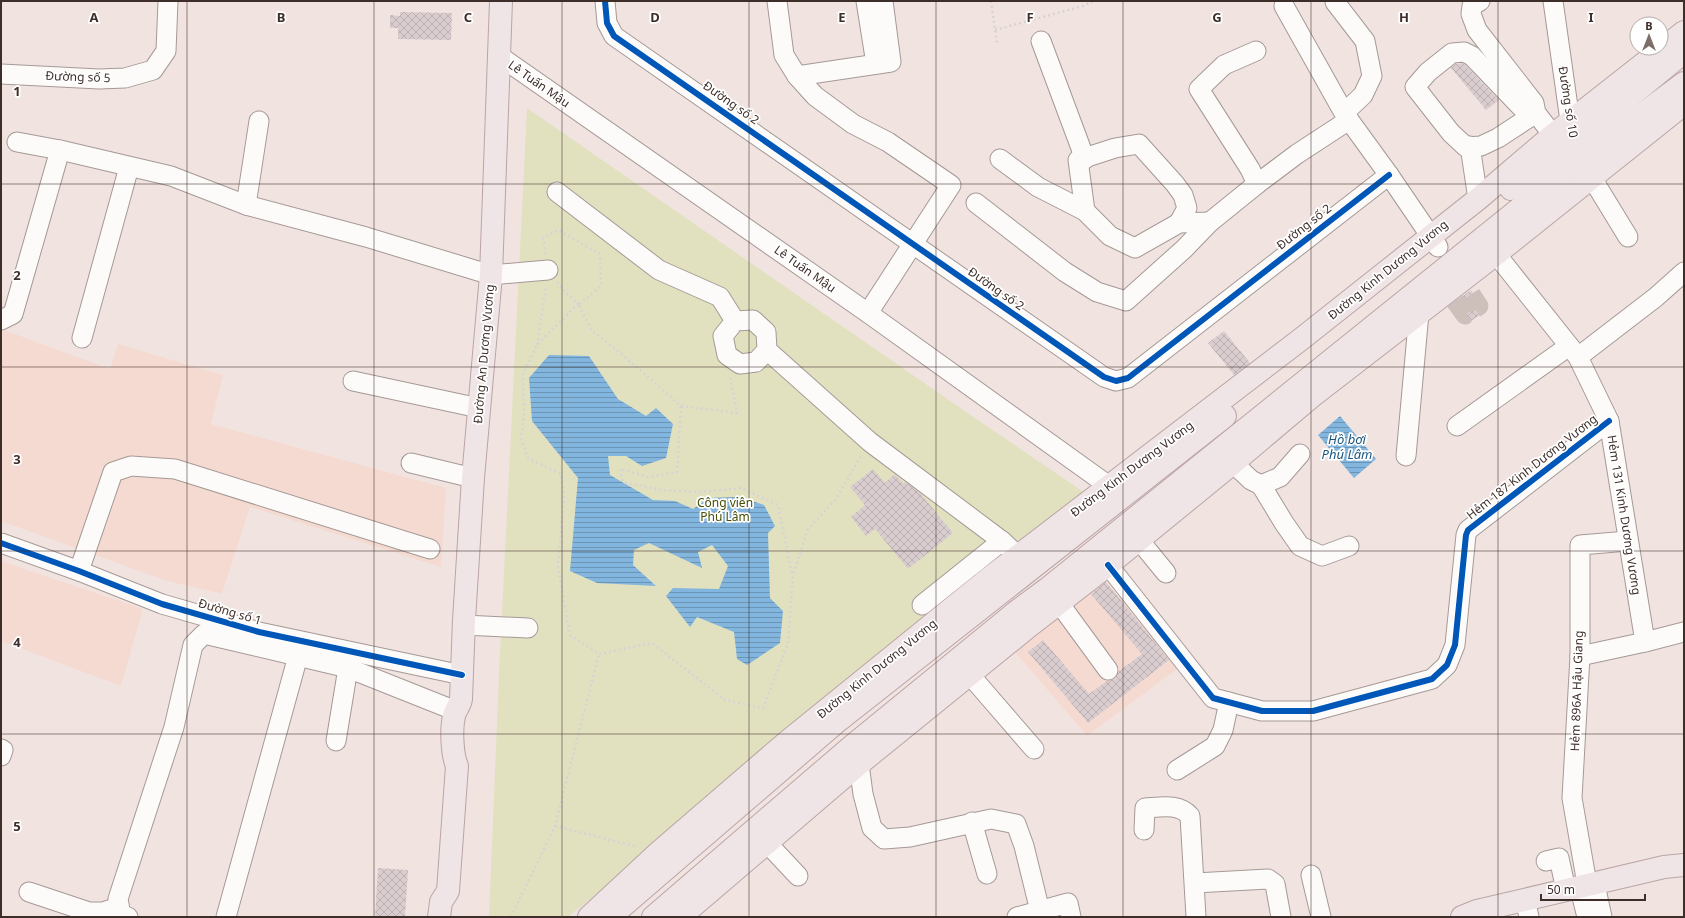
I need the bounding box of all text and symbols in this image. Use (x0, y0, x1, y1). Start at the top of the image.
text: A (90, 8, 99, 26)
text: B (277, 8, 285, 26)
text: C (464, 8, 472, 26)
text: D (650, 8, 660, 26)
text: E (838, 8, 846, 26)
text: F (1026, 8, 1034, 26)
text: G (1212, 8, 1222, 26)
text: H (1399, 8, 1409, 26)
text: I (1588, 8, 1594, 26)
north arrow (1629, 16, 1669, 56)
text: B (1645, 18, 1653, 33)
street label: Lê Tuấn Mậu (505, 56, 574, 111)
street label: Đường số 10 (1554, 65, 1583, 139)
street label: Đường số 5 (45, 67, 111, 86)
street label: Đường số 2 (700, 77, 763, 128)
text: 1 (13, 82, 21, 100)
street label: Đường số 2 (1273, 200, 1335, 253)
street label: Đường Kinh Dương Vương (1324, 216, 1451, 323)
street label: Lê Tuấn Mậu (771, 241, 840, 296)
street label: Đường số 2 (965, 263, 1028, 314)
text: 2 (13, 266, 21, 284)
street label: Đường An Dương Vương (469, 284, 498, 424)
street label: Hẻm 187 Kinh Dương Vương (1463, 410, 1601, 523)
street label: Đường Kinh Dương Vương (1067, 417, 1197, 521)
water label: Hồ bơi Phú Lâm (1322, 430, 1372, 463)
street label: Hẻm 131 Kinh Dương Vương (1603, 434, 1646, 596)
text: 3 (13, 450, 21, 468)
park label: Công viên Phú Lâm (697, 494, 753, 525)
street label: Đường số 1 (196, 594, 264, 629)
street label: Đường Kinh Dương Vương (813, 615, 940, 722)
street label: Hẻm 896A Hậu Giang (1566, 630, 1587, 752)
text: 4 (13, 633, 21, 651)
text: 5 (13, 817, 21, 835)
scale bar (1541, 876, 1645, 902)
text: 50 m (1547, 881, 1575, 898)

